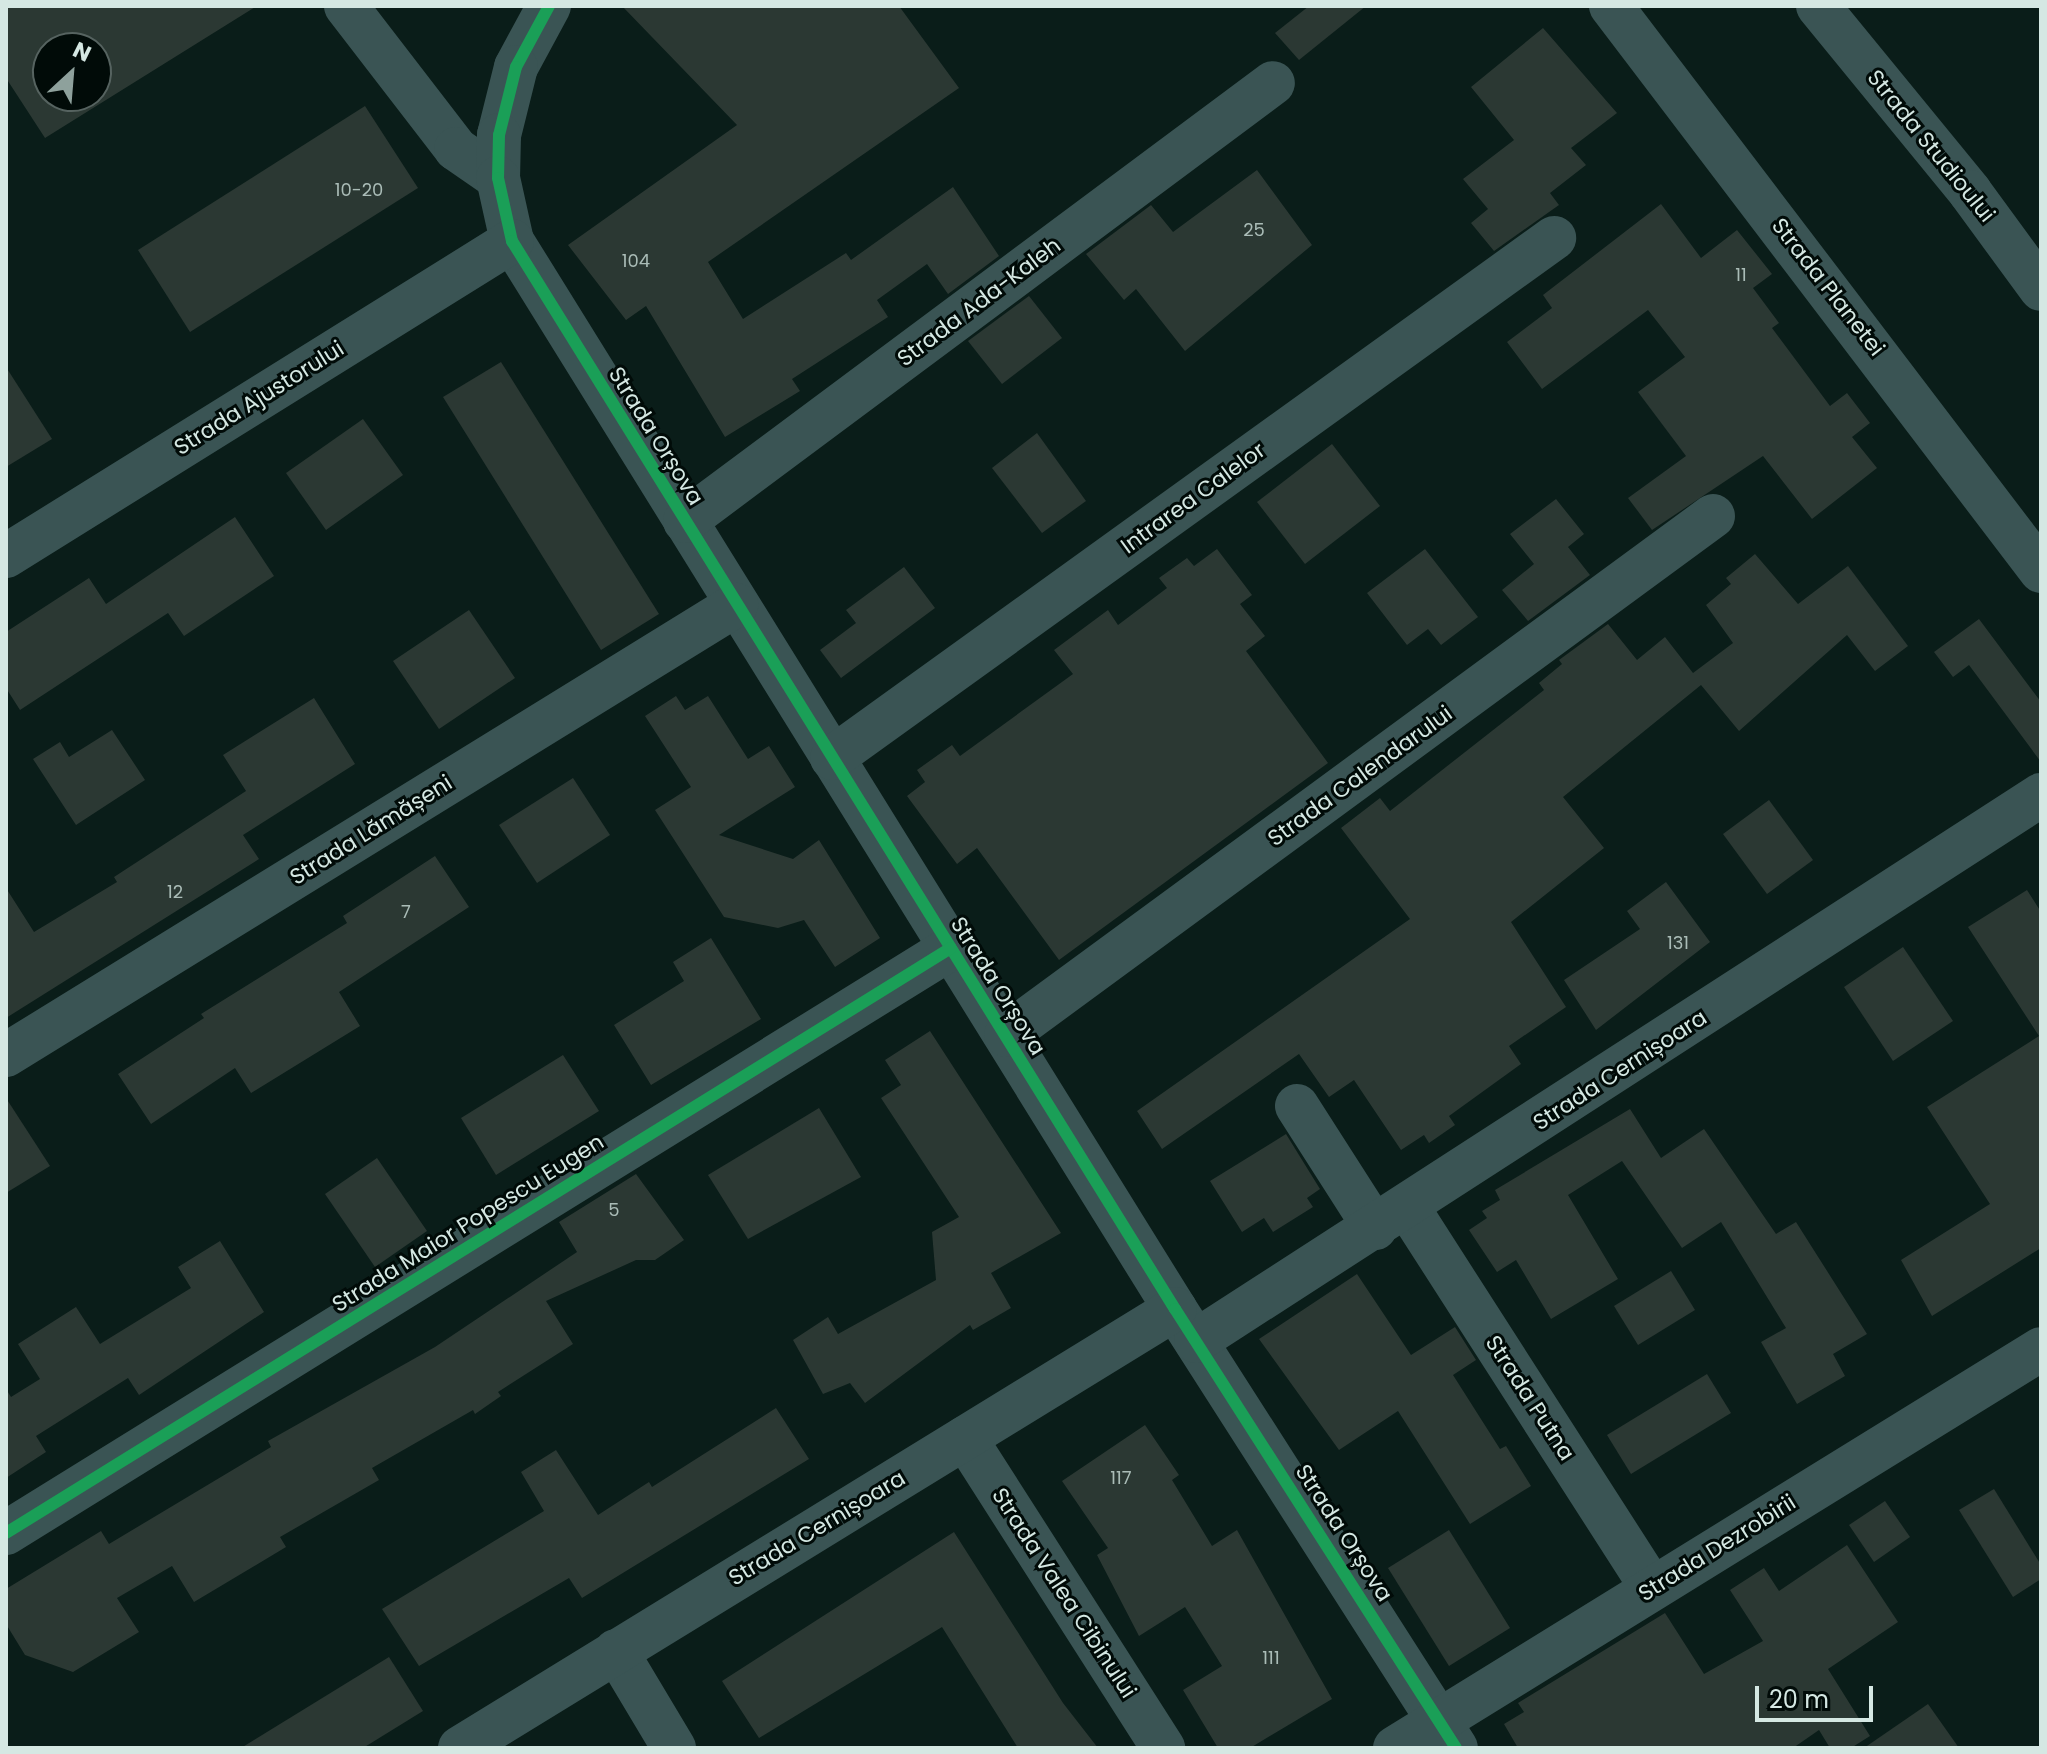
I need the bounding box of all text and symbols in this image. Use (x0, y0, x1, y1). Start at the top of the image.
north arrow (32, 32, 112, 112)
text: N (68, 34, 96, 69)
street label: Strada Studioului (1862, 65, 2000, 227)
house number: 10-20 (335, 179, 383, 201)
street label: Strada Planetei (1766, 213, 1890, 361)
house number: 25 (1243, 219, 1265, 241)
street label: Strada Ada-Kaleh (892, 232, 1066, 372)
house number: 104 (622, 250, 650, 272)
house number: 11 (1735, 264, 1747, 286)
street label: Strada Ajustorului (169, 335, 349, 461)
street label: Strada Orșova (603, 362, 709, 510)
street label: Intrarea Calelor (1116, 437, 1270, 559)
street label: Strada Calendarului (1263, 700, 1457, 852)
street label: Strada Lămășeni (285, 769, 457, 891)
house number: 12 (167, 881, 183, 903)
house number: 7 (401, 901, 411, 923)
street label: Strada Orșova (945, 912, 1051, 1060)
house number: 131 (1667, 932, 1689, 954)
street label: Strada Cernișoara (1528, 1004, 1712, 1136)
street label: Strada Maior Popescu Eugen (327, 1128, 609, 1318)
house number: 5 (608, 1199, 620, 1221)
street label: Strada Putna (1480, 1331, 1580, 1465)
street label: Strada Orșova (1290, 1460, 1398, 1606)
street label: Strada Cernișoara (724, 1465, 910, 1591)
house number: 117 (1110, 1467, 1132, 1489)
street label: Strada Valea Cibinului (986, 1483, 1142, 1703)
street label: Strada Dezrobirii (1634, 1489, 1800, 1607)
house number: 111 (1262, 1647, 1280, 1669)
scale bar (1759, 1670, 1877, 1720)
text: 20 m (1769, 1683, 1829, 1716)

